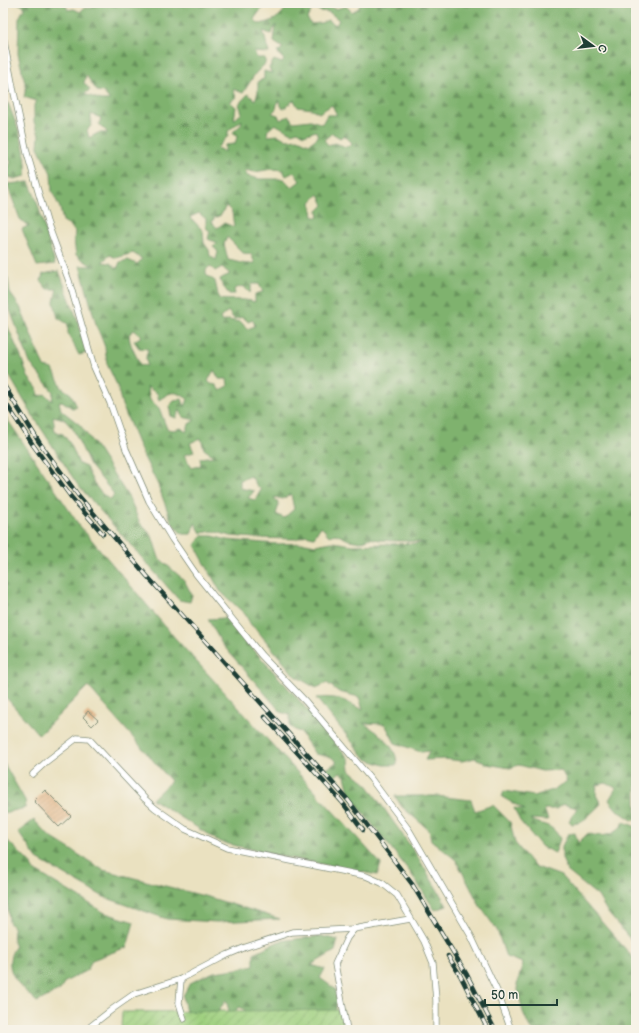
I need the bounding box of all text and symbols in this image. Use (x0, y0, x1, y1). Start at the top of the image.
north arrow (573, 26, 613, 66)
text: С (595, 43, 609, 54)
scale bar (485, 981, 557, 1007)
text: 50 m (491, 988, 518, 1003)

